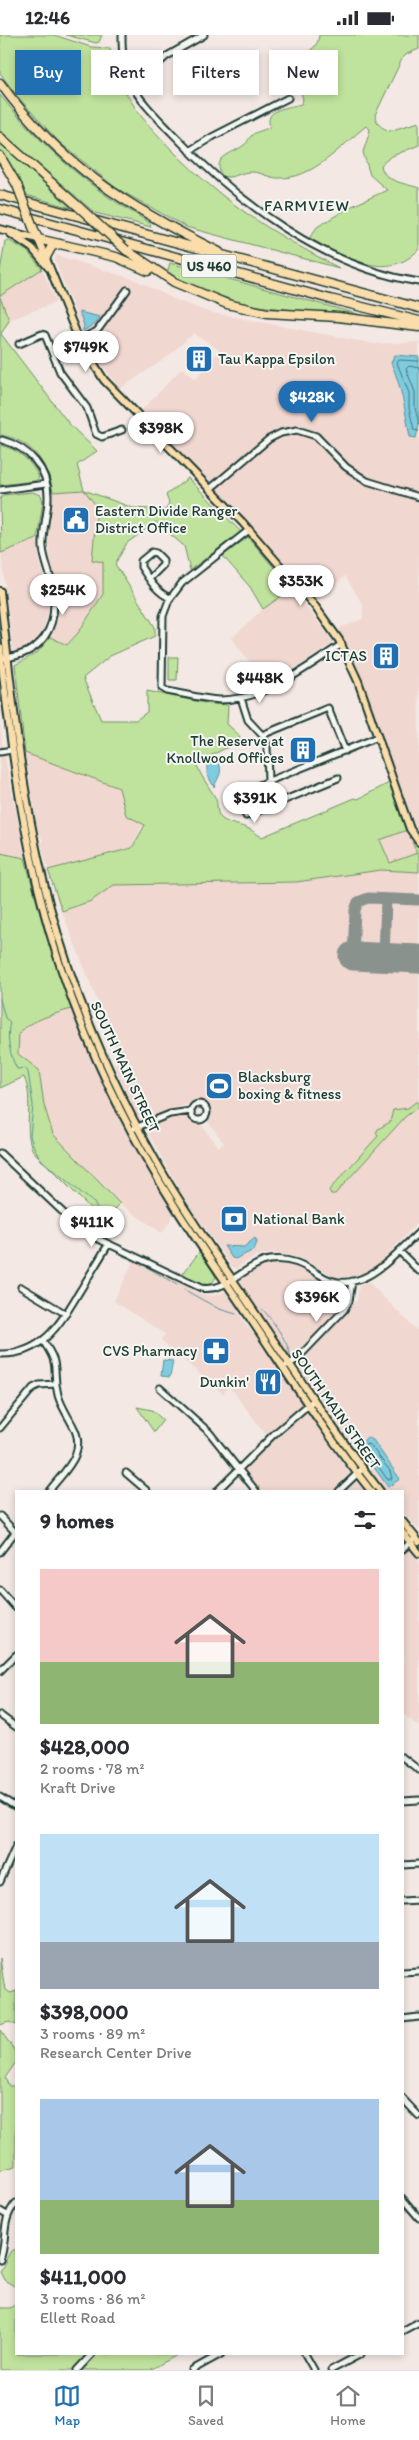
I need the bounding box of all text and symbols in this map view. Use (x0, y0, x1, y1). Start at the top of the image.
text: 12:46 (25, 6, 70, 29)
chip: Buy (15, 50, 81, 95)
chip: Rent (91, 50, 163, 95)
chip: Filters (173, 50, 259, 95)
chip: New (269, 50, 338, 95)
district label: FARMVIEW (264, 196, 350, 215)
road number: US 460 (182, 255, 236, 277)
pin: $749K (51, 331, 121, 373)
text: $749K (64, 337, 108, 356)
building icon: Tau Kappa Epsilon (184, 344, 214, 374)
place label: Tau Kappa Epsilon (218, 350, 336, 368)
pin: $428K (277, 381, 347, 423)
text: $428K (289, 387, 335, 406)
pin: $398K (126, 411, 196, 454)
text: $398K (139, 418, 183, 437)
place label: Eastern Divide Ranger District Office (95, 502, 238, 537)
public building icon: Eastern Divide Ranger District Office (61, 505, 91, 535)
pin: $353K (266, 565, 336, 607)
text: $353K (279, 571, 323, 590)
pin: $254K (28, 573, 98, 616)
text: $254K (41, 580, 85, 599)
building icon: ICTAS (371, 641, 401, 671)
place label: ICTAS (325, 647, 367, 665)
pin: $448K (225, 661, 295, 704)
text: $448K (237, 668, 283, 687)
place label: The Reserve at Knollwood Offices (167, 732, 284, 767)
building icon: The Reserve at Knollwood Offices (288, 735, 318, 765)
pin: $391K (220, 781, 290, 824)
text: $391K (234, 788, 276, 807)
street label: SOUTH MAIN STREET (87, 998, 164, 1136)
place label: Blacksburg boxing & fitness (238, 1068, 342, 1103)
sports icon: Blacksburg boxing & fitness (204, 1071, 234, 1101)
bank icon: National Bank (219, 1204, 249, 1234)
pin: $411K (57, 1205, 127, 1248)
place label: National Bank (253, 1210, 345, 1228)
text: $411K (71, 1212, 113, 1231)
pin: $396K (282, 1281, 352, 1323)
text: $396K (295, 1287, 339, 1306)
pharmacy icon: CVS Pharmacy (201, 1336, 231, 1366)
place label: CVS Pharmacy (103, 1342, 197, 1360)
street label: SOUTH MAIN STREET (288, 1345, 385, 1473)
restaurant icon: Dunkin' (253, 1367, 283, 1397)
place label: Dunkin' (199, 1373, 249, 1391)
icon: filters (351, 1506, 379, 1534)
text: 9 homes (40, 1508, 114, 1533)
icon: home (165, 1601, 255, 1691)
text: $428,000 (40, 1734, 130, 1759)
text: 2 rooms · 78 m² (40, 1759, 145, 1778)
text: Kraft Drive (40, 1778, 115, 1797)
icon: home (165, 1866, 255, 1956)
text: $398,000 (40, 1999, 128, 2024)
text: 3 rooms · 89 m² (40, 2024, 145, 2043)
text: Research Center Drive (40, 2043, 192, 2062)
icon: home (165, 2131, 255, 2221)
text: $411,000 (40, 2264, 127, 2289)
text: 3 rooms · 86 m² (40, 2289, 145, 2308)
text: Ellett Road (40, 2308, 115, 2327)
tab: Map (53, 2382, 81, 2429)
tab: Saved (188, 2382, 224, 2429)
tab: Home (330, 2382, 366, 2429)

